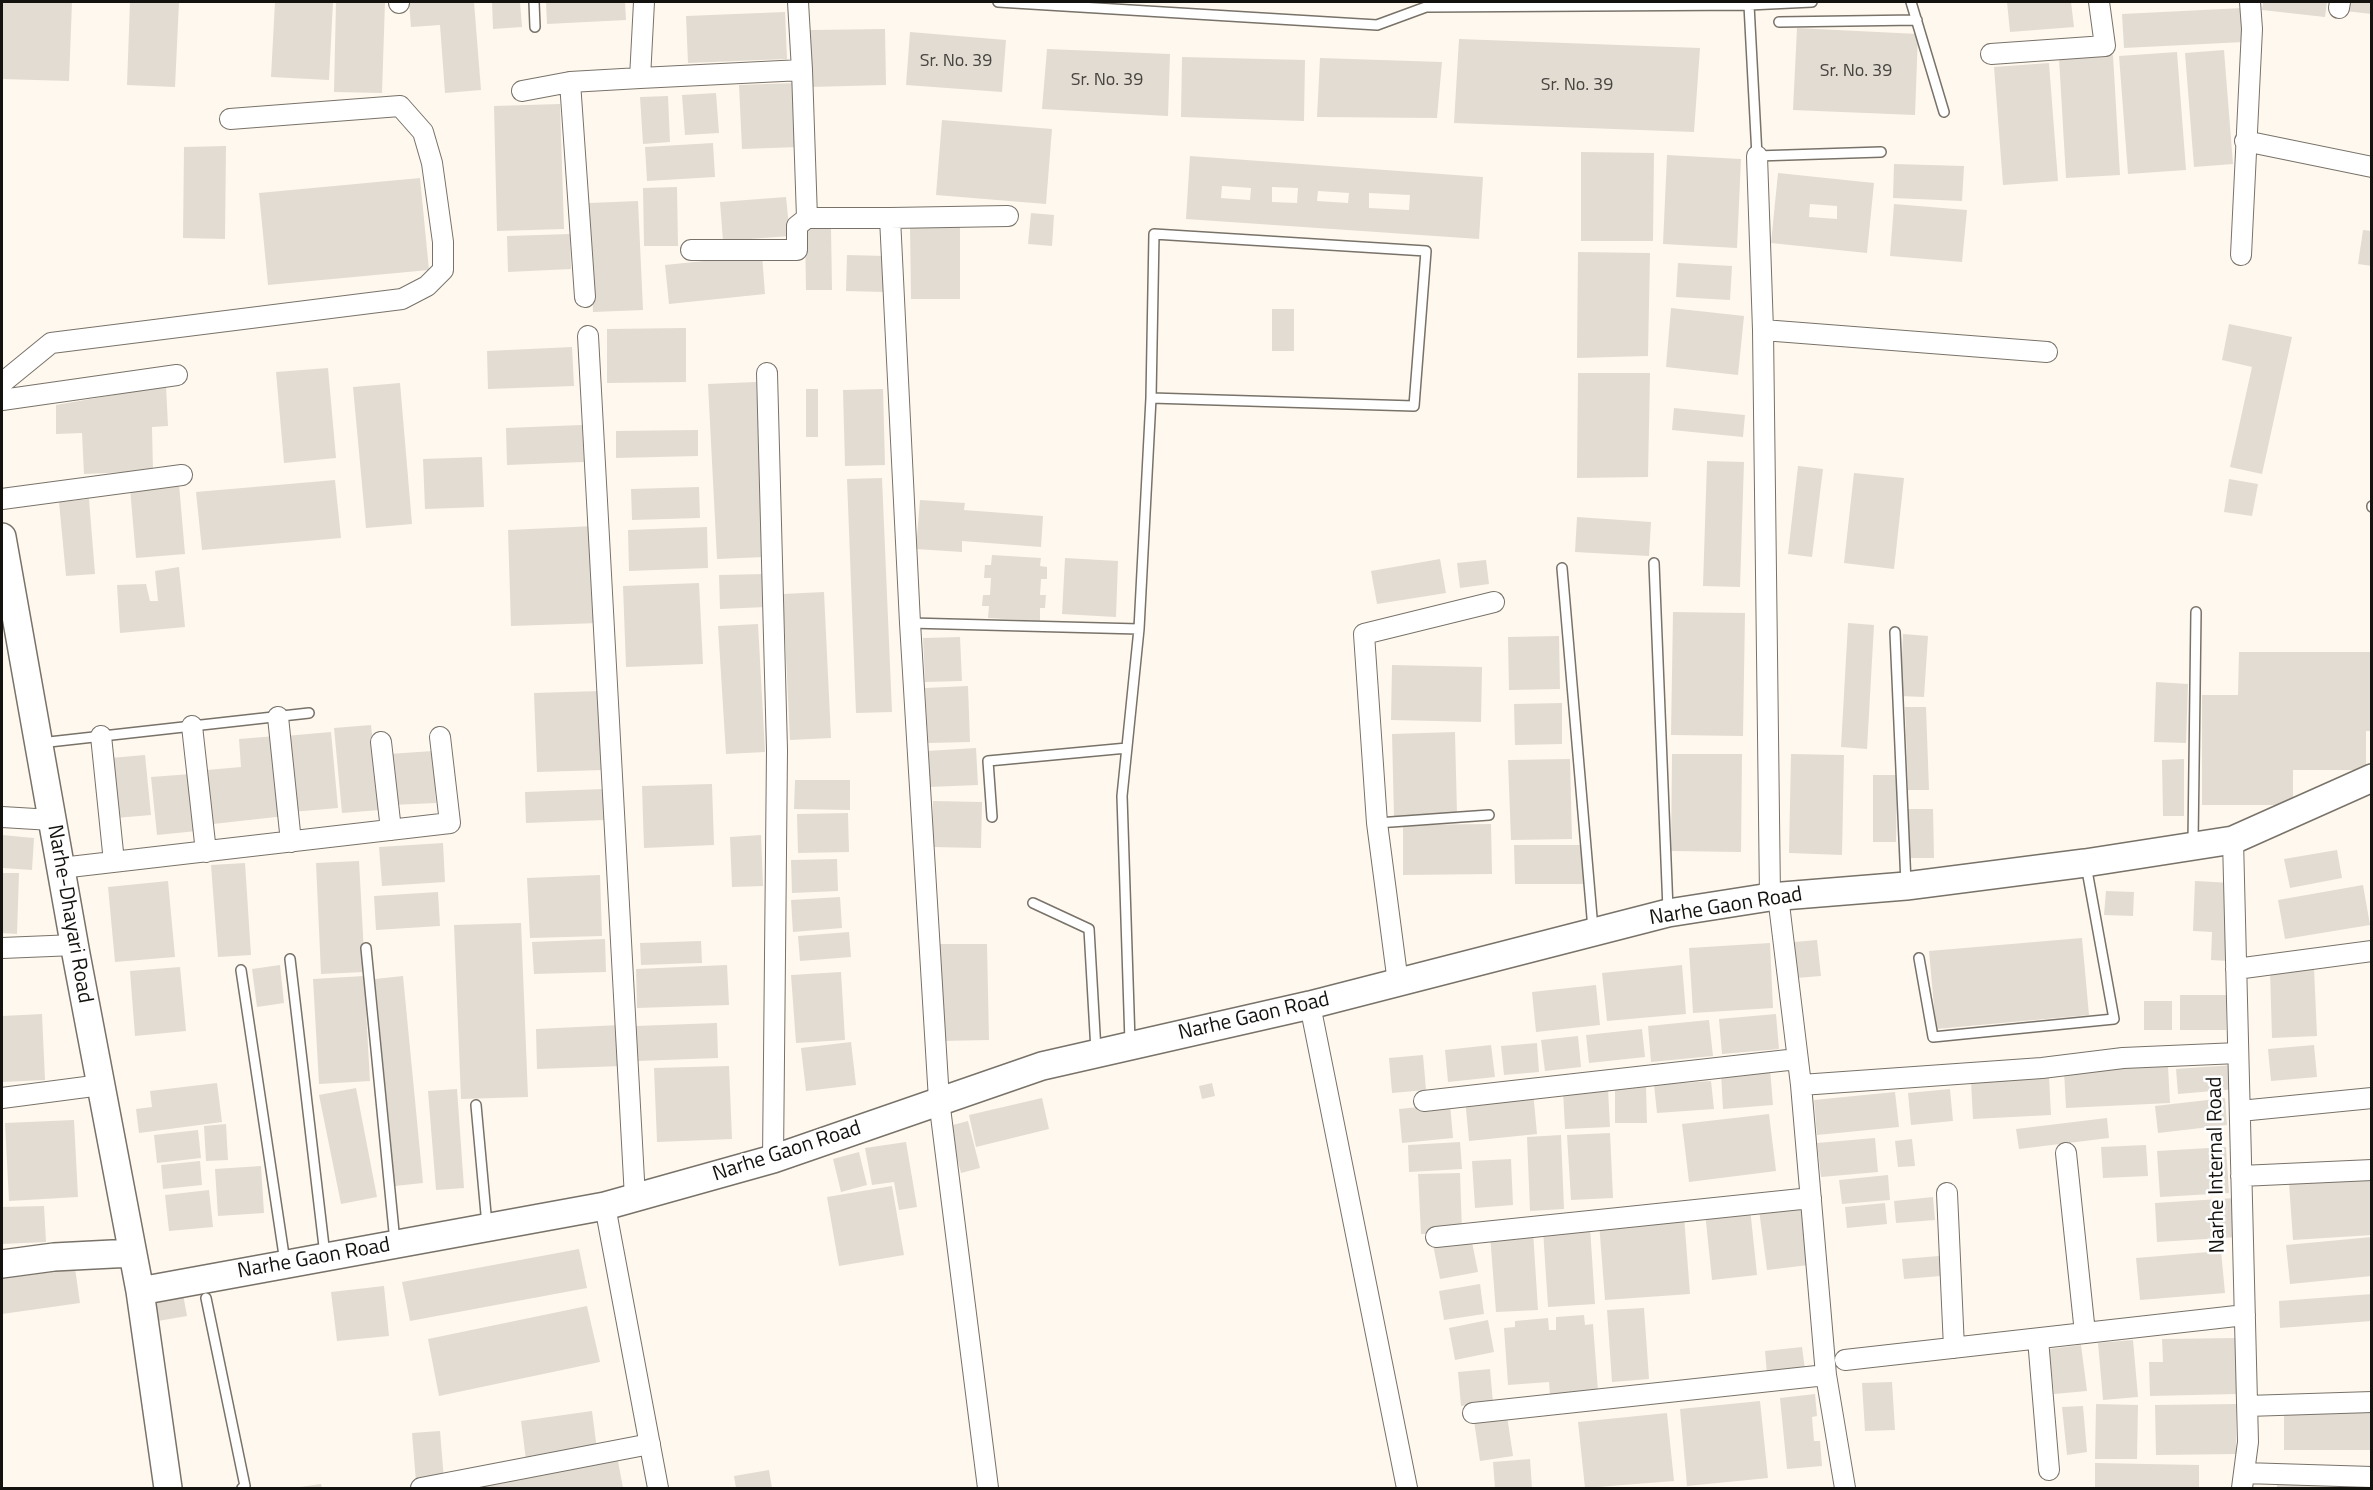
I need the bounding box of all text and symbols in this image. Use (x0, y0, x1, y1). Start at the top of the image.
house number: Sr. No. 39 (920, 51, 992, 73)
house number: Sr. No. 39 (1820, 61, 1892, 83)
house number: Sr. No. 39 (1071, 70, 1143, 92)
house number: Sr. No. 39 (1541, 75, 1613, 97)
street label: Narhe-Dhayari Road (41, 823, 97, 1005)
street label: Narhe Gaon Road (1648, 882, 1804, 932)
street label: Narhe Gaon Road (1176, 987, 1332, 1047)
street label: Narhe Internal Road (2203, 1076, 2231, 1254)
street label: Narhe Gaon Road (710, 1116, 864, 1188)
street label: Narhe Gaon Road (236, 1233, 392, 1285)

